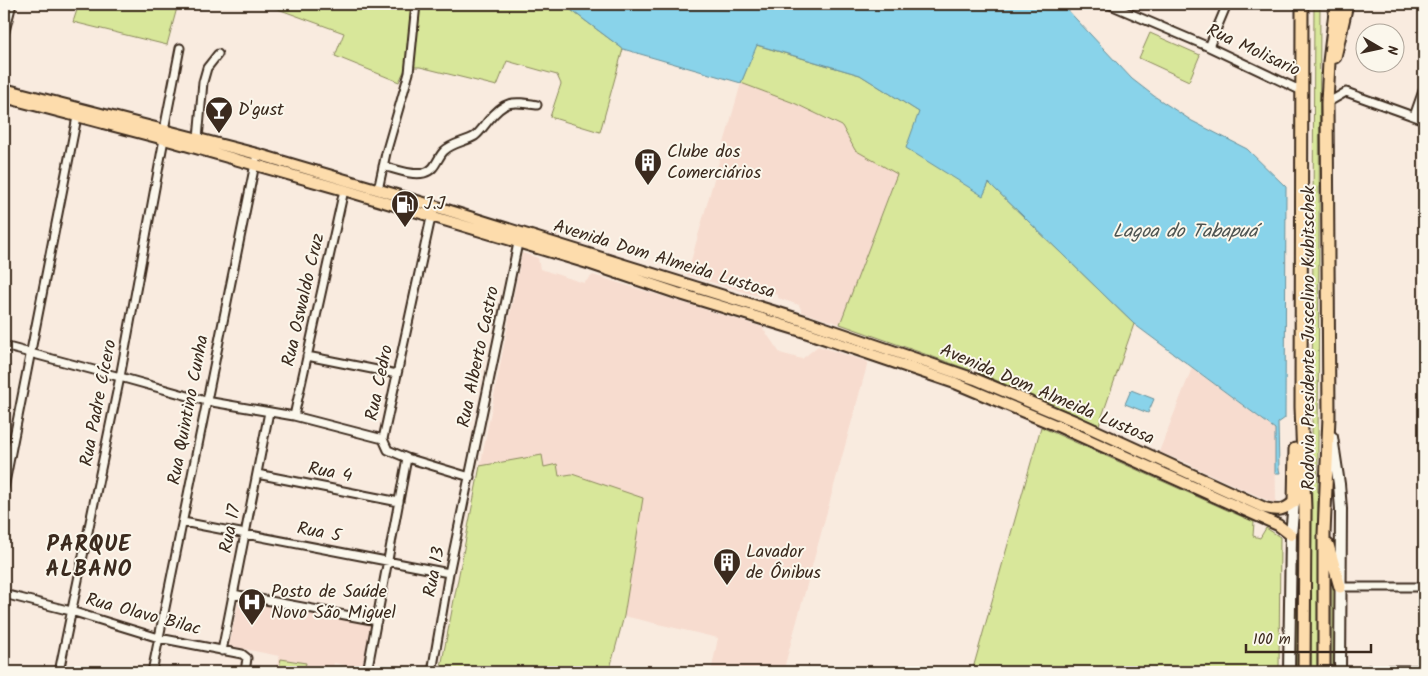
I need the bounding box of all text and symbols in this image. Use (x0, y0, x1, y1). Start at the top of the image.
street label: Rua Molisario (1201, 17, 1305, 85)
north arrow (1356, 22, 1406, 72)
text: N (1380, 44, 1403, 56)
bar icon: D'gust (204, 95, 234, 134)
place label: D'gust (238, 96, 285, 125)
place label: Clube dos Comerciários (667, 138, 762, 188)
building icon: Clube dos Comerciários (633, 147, 663, 186)
street label: Rodovia Presidente Juscelino Kubitschek (1295, 185, 1324, 490)
fuel station icon: J.J (390, 189, 420, 228)
place label: J.J (424, 190, 446, 219)
street label: Avenida Dom Almeida Lustosa (550, 212, 778, 308)
water label: Lagoa do Tabapuá (1113, 217, 1262, 247)
street label: Rua Oswaldo Cruz (275, 230, 333, 370)
street label: Rua Alberto Castro (450, 284, 508, 430)
street label: Rua Quintino Cunha (160, 333, 218, 487)
street label: Rua Padre Cícero (72, 337, 126, 469)
street label: Avenida Dom Almeida Lustosa (935, 337, 1159, 453)
street label: Rua Cedro (358, 342, 402, 424)
street label: Rua 4 (305, 454, 355, 492)
street label: Rua 17 (212, 502, 250, 556)
street label: Rua 5 (294, 515, 345, 552)
district label: PARQUE ALBANO (46, 528, 132, 588)
place label: Lavador de Ônibus (746, 538, 821, 588)
street label: Rua 13 (416, 544, 454, 600)
building icon: Lavador de Ônibus (712, 547, 742, 586)
place label: Posto de Saúde Novo São Miguel (271, 578, 397, 628)
street label: Rua Olavo Bilac (82, 586, 204, 644)
hospital icon: Posto de Saúde Novo São Miguel (237, 587, 267, 626)
scale bar (1246, 621, 1370, 653)
text: 100 m (1253, 628, 1291, 652)

